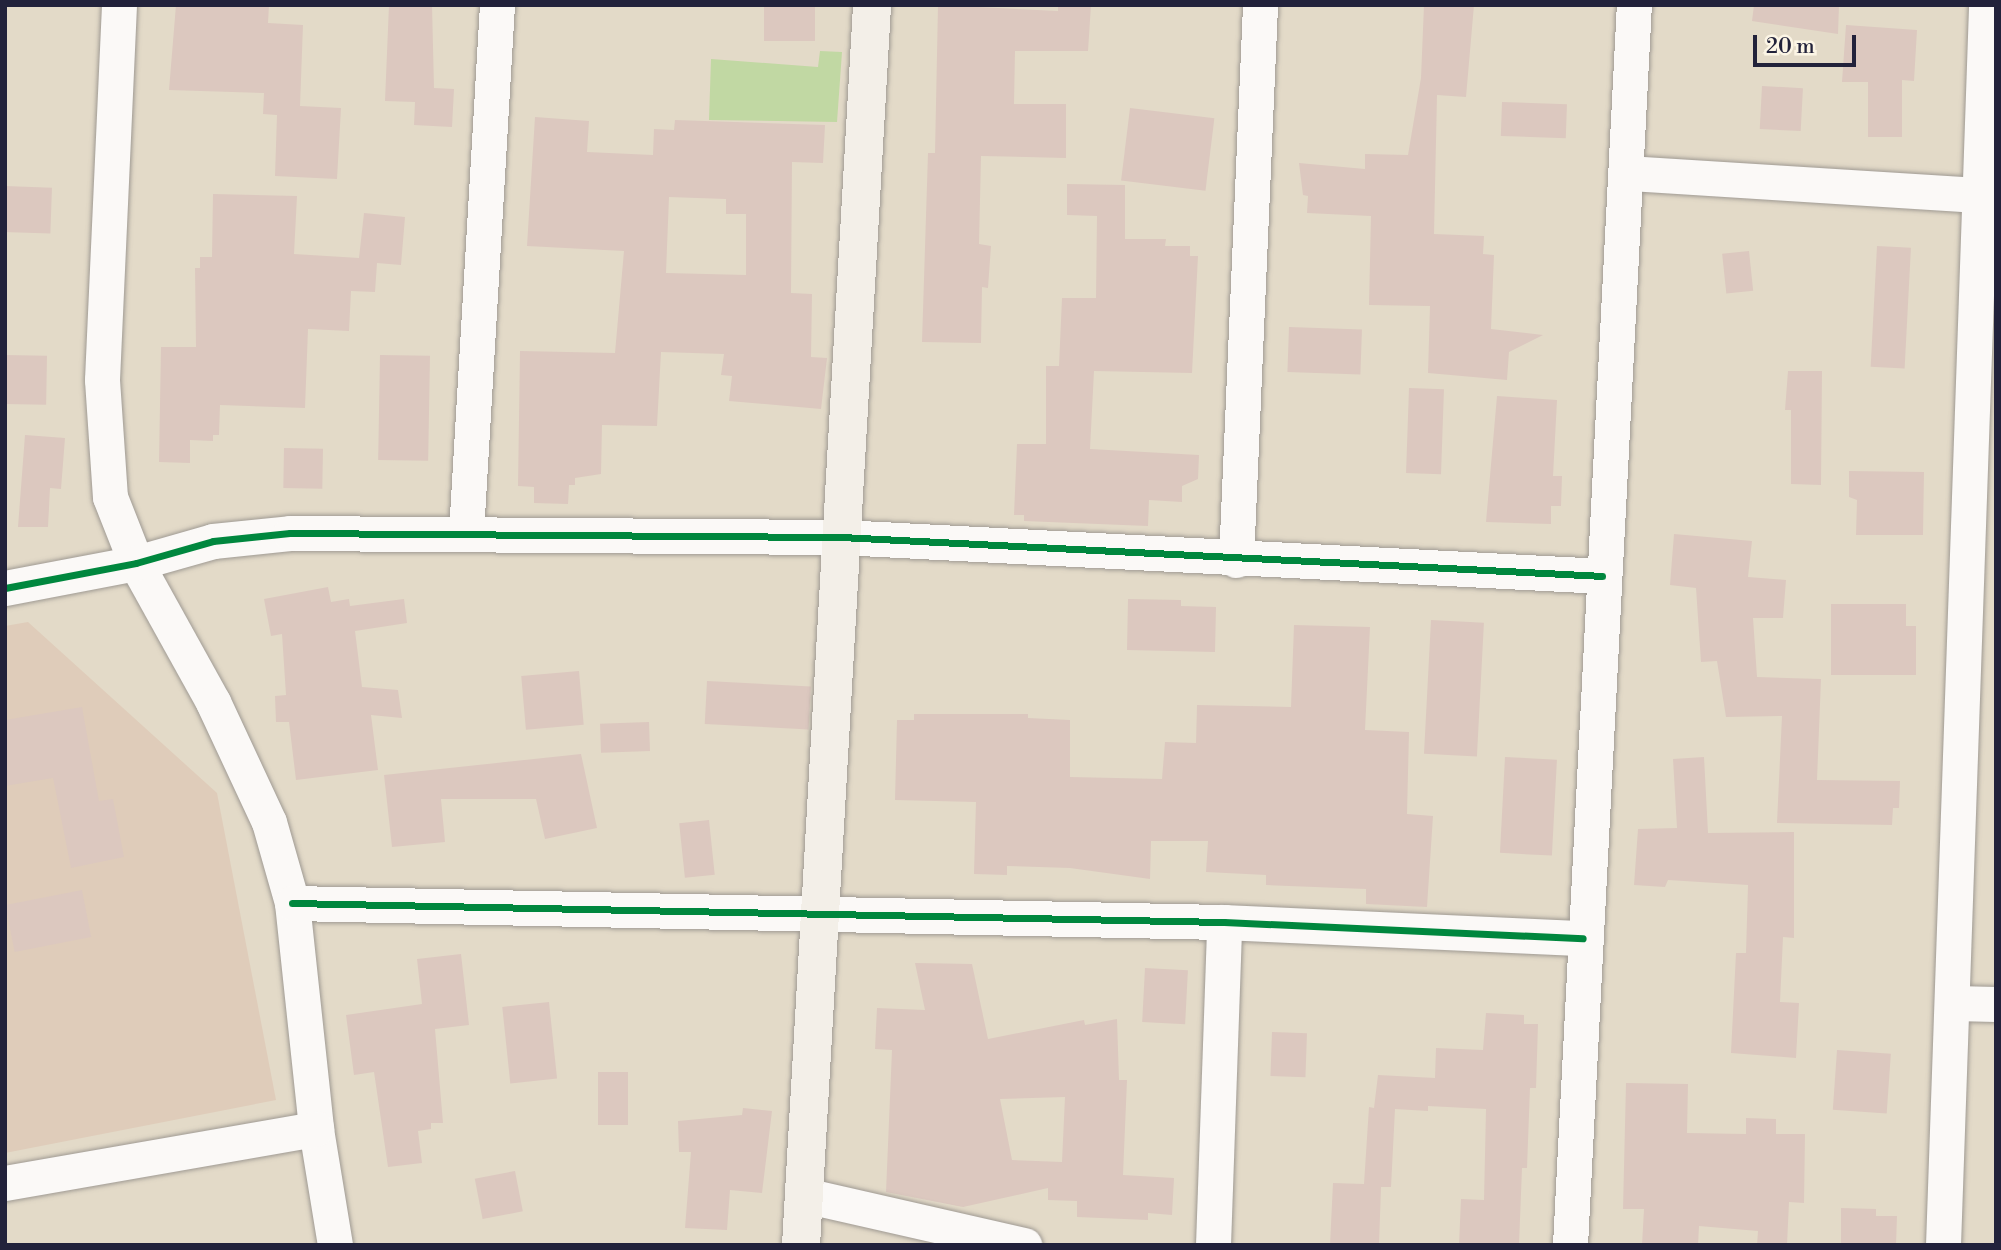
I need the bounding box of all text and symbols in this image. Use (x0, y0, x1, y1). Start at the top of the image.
scale bar (1756, 21, 1859, 65)
text: 20 m (1766, 34, 1815, 60)

